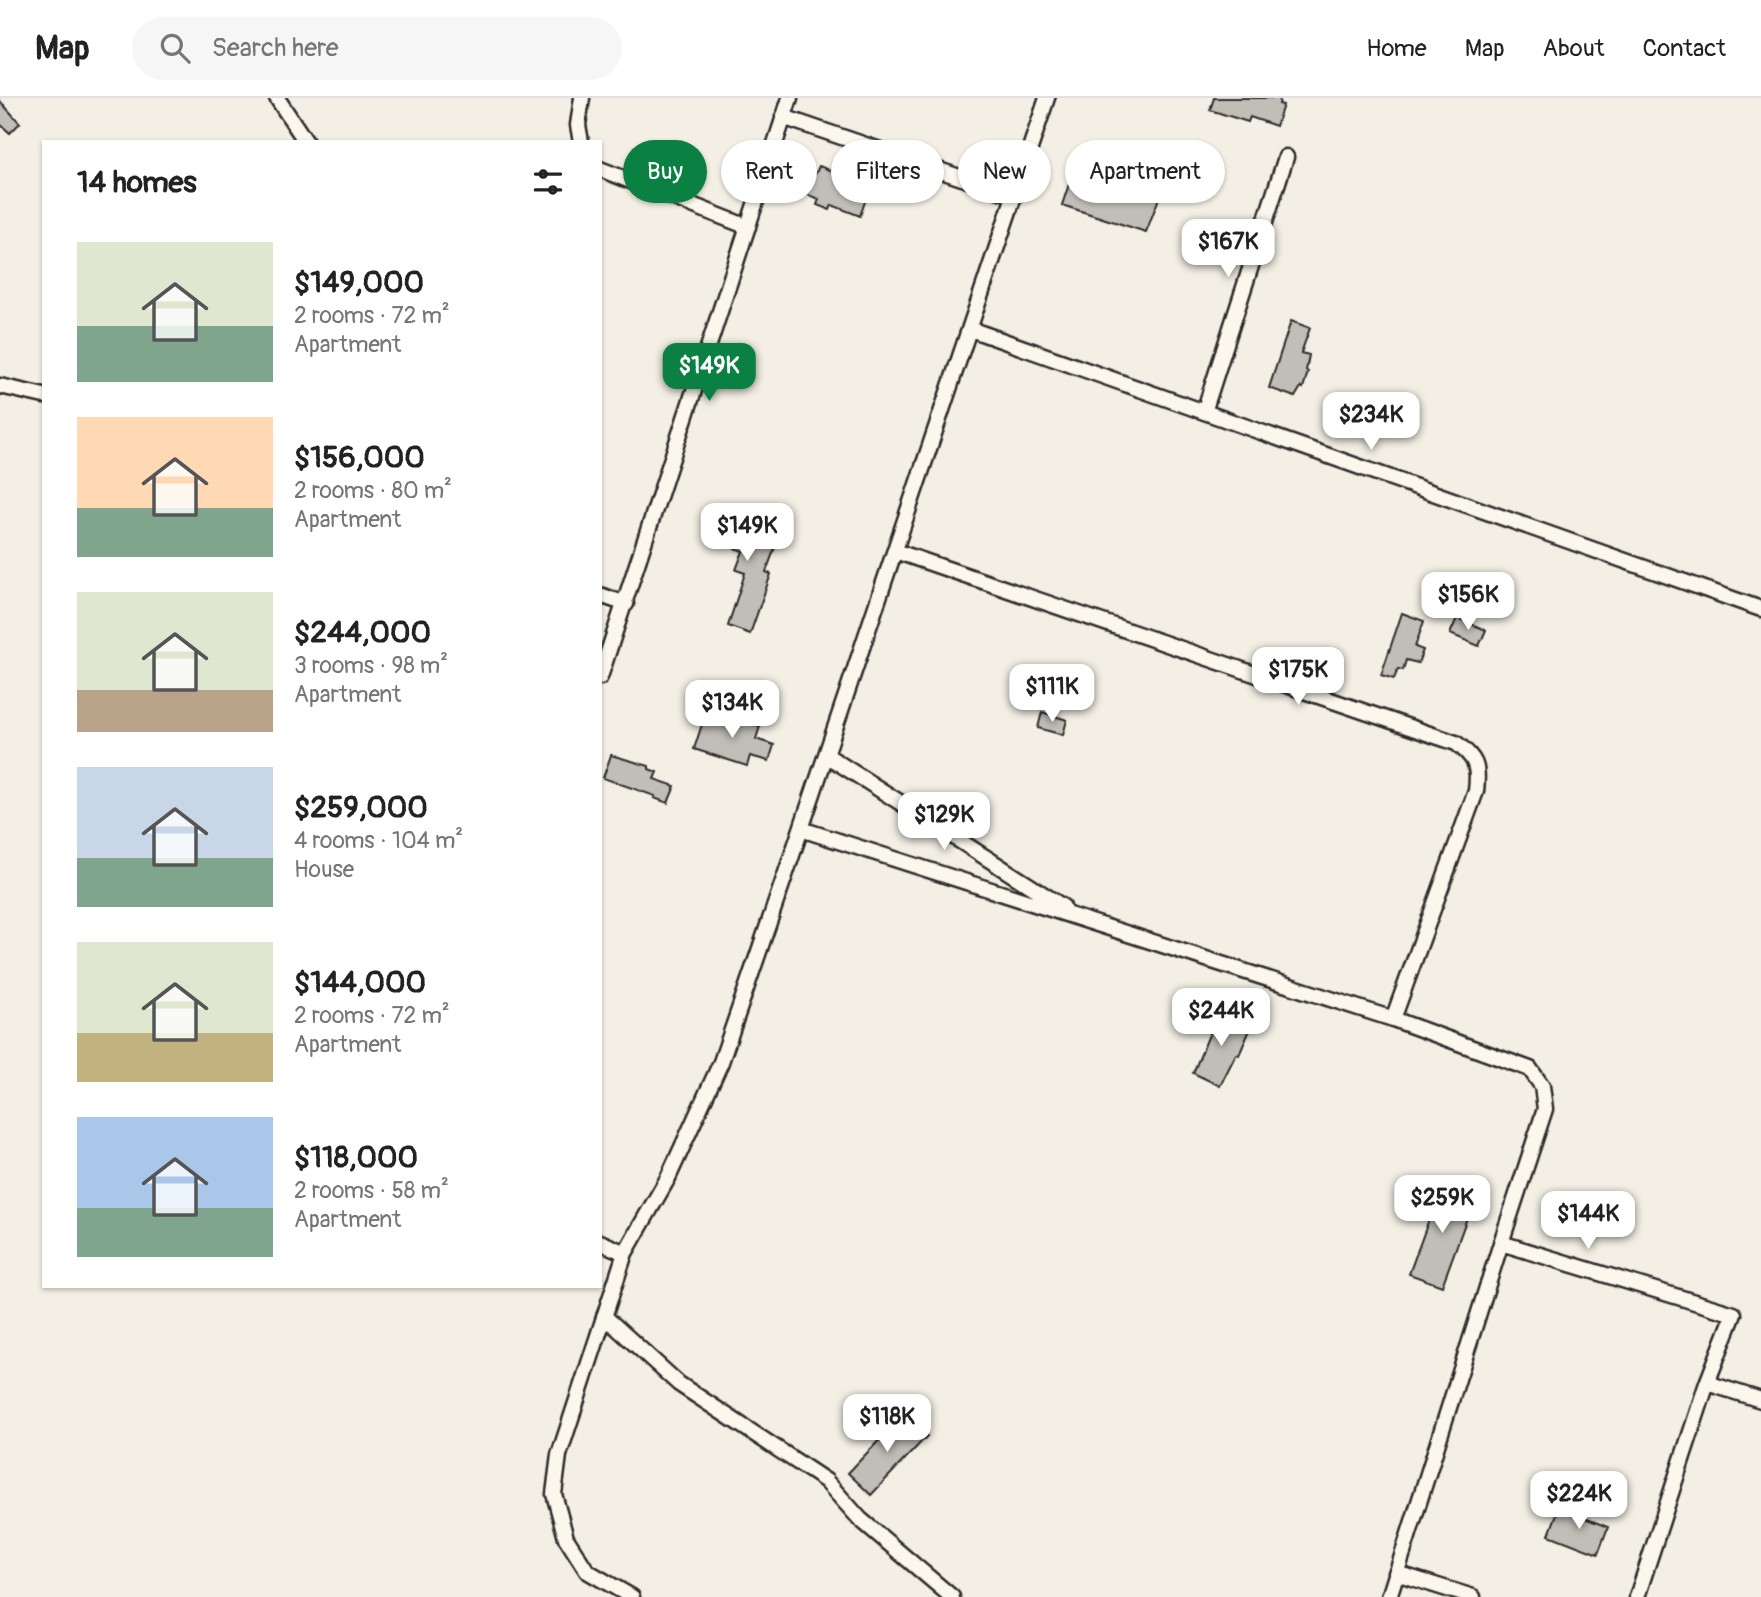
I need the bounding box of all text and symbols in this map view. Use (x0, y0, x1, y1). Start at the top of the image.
search box (132, 17, 622, 80)
text: Map (35, 28, 90, 69)
icon: search (156, 29, 194, 67)
text: Search here (212, 32, 339, 64)
text: Home (1366, 34, 1427, 63)
text: Map (1465, 34, 1505, 63)
text: About (1543, 34, 1605, 63)
text: Contact (1643, 34, 1726, 63)
chip: Buy (623, 140, 707, 203)
chip: Rent (721, 140, 817, 203)
chip: Filters (831, 140, 944, 203)
chip: New (958, 140, 1051, 203)
chip: Apartment (1065, 140, 1225, 203)
icon: filters (529, 163, 567, 201)
text: 14 homes (77, 164, 197, 201)
pin: $167K (1179, 220, 1277, 279)
text: $167K (1198, 227, 1258, 256)
text: $149,000 (294, 264, 424, 301)
icon: home (133, 270, 217, 354)
text: 2 rooms · 72 m² (294, 301, 450, 330)
text: Apartment (294, 330, 401, 359)
pin: $149K (660, 344, 758, 403)
text: $149K (679, 351, 739, 380)
pin: $234K (1322, 392, 1420, 452)
text: $234K (1339, 400, 1403, 429)
text: $156,000 (294, 439, 425, 476)
icon: home (133, 445, 217, 529)
text: 2 rooms · 80 m² (294, 476, 452, 505)
pin: $149K (698, 504, 796, 563)
text: Apartment (294, 505, 401, 534)
text: $149K (717, 511, 777, 540)
pin: $156K (1419, 573, 1517, 632)
text: $156K (1437, 580, 1499, 609)
text: $244,000 (294, 614, 431, 651)
icon: home (133, 620, 217, 704)
pin: $175K (1249, 648, 1347, 707)
text: 3 rooms · 98 m² (294, 651, 448, 680)
text: $175K (1268, 655, 1328, 684)
pin: $111K (1003, 664, 1101, 724)
text: $111K (1025, 672, 1079, 701)
text: Apartment (294, 680, 401, 709)
pin: $134K (683, 680, 781, 740)
text: $134K (701, 688, 763, 717)
text: $259,000 (294, 789, 428, 826)
pin: $129K (895, 792, 993, 852)
icon: home (133, 795, 217, 879)
text: $129K (914, 800, 974, 829)
text: 4 rooms · 104 m² (294, 826, 463, 855)
text: House (294, 855, 354, 884)
text: $144,000 (294, 964, 426, 1001)
icon: home (133, 970, 217, 1054)
pin: $244K (1172, 988, 1270, 1048)
text: $244K (1188, 996, 1254, 1025)
text: 2 rooms · 72 m² (294, 1001, 450, 1030)
text: Apartment (294, 1030, 401, 1059)
text: $118,000 (294, 1139, 418, 1176)
icon: home (133, 1145, 217, 1229)
text: 2 rooms · 58 m² (294, 1176, 449, 1205)
pin: $259K (1393, 1176, 1491, 1235)
text: $259K (1410, 1183, 1474, 1212)
pin: $144K (1539, 1192, 1637, 1251)
text: $144K (1557, 1199, 1619, 1228)
text: Apartment (294, 1205, 401, 1234)
pin: $118K (838, 1394, 936, 1454)
text: $118K (859, 1402, 915, 1431)
pin: $224K (1530, 1472, 1628, 1531)
text: $224K (1546, 1479, 1612, 1508)

